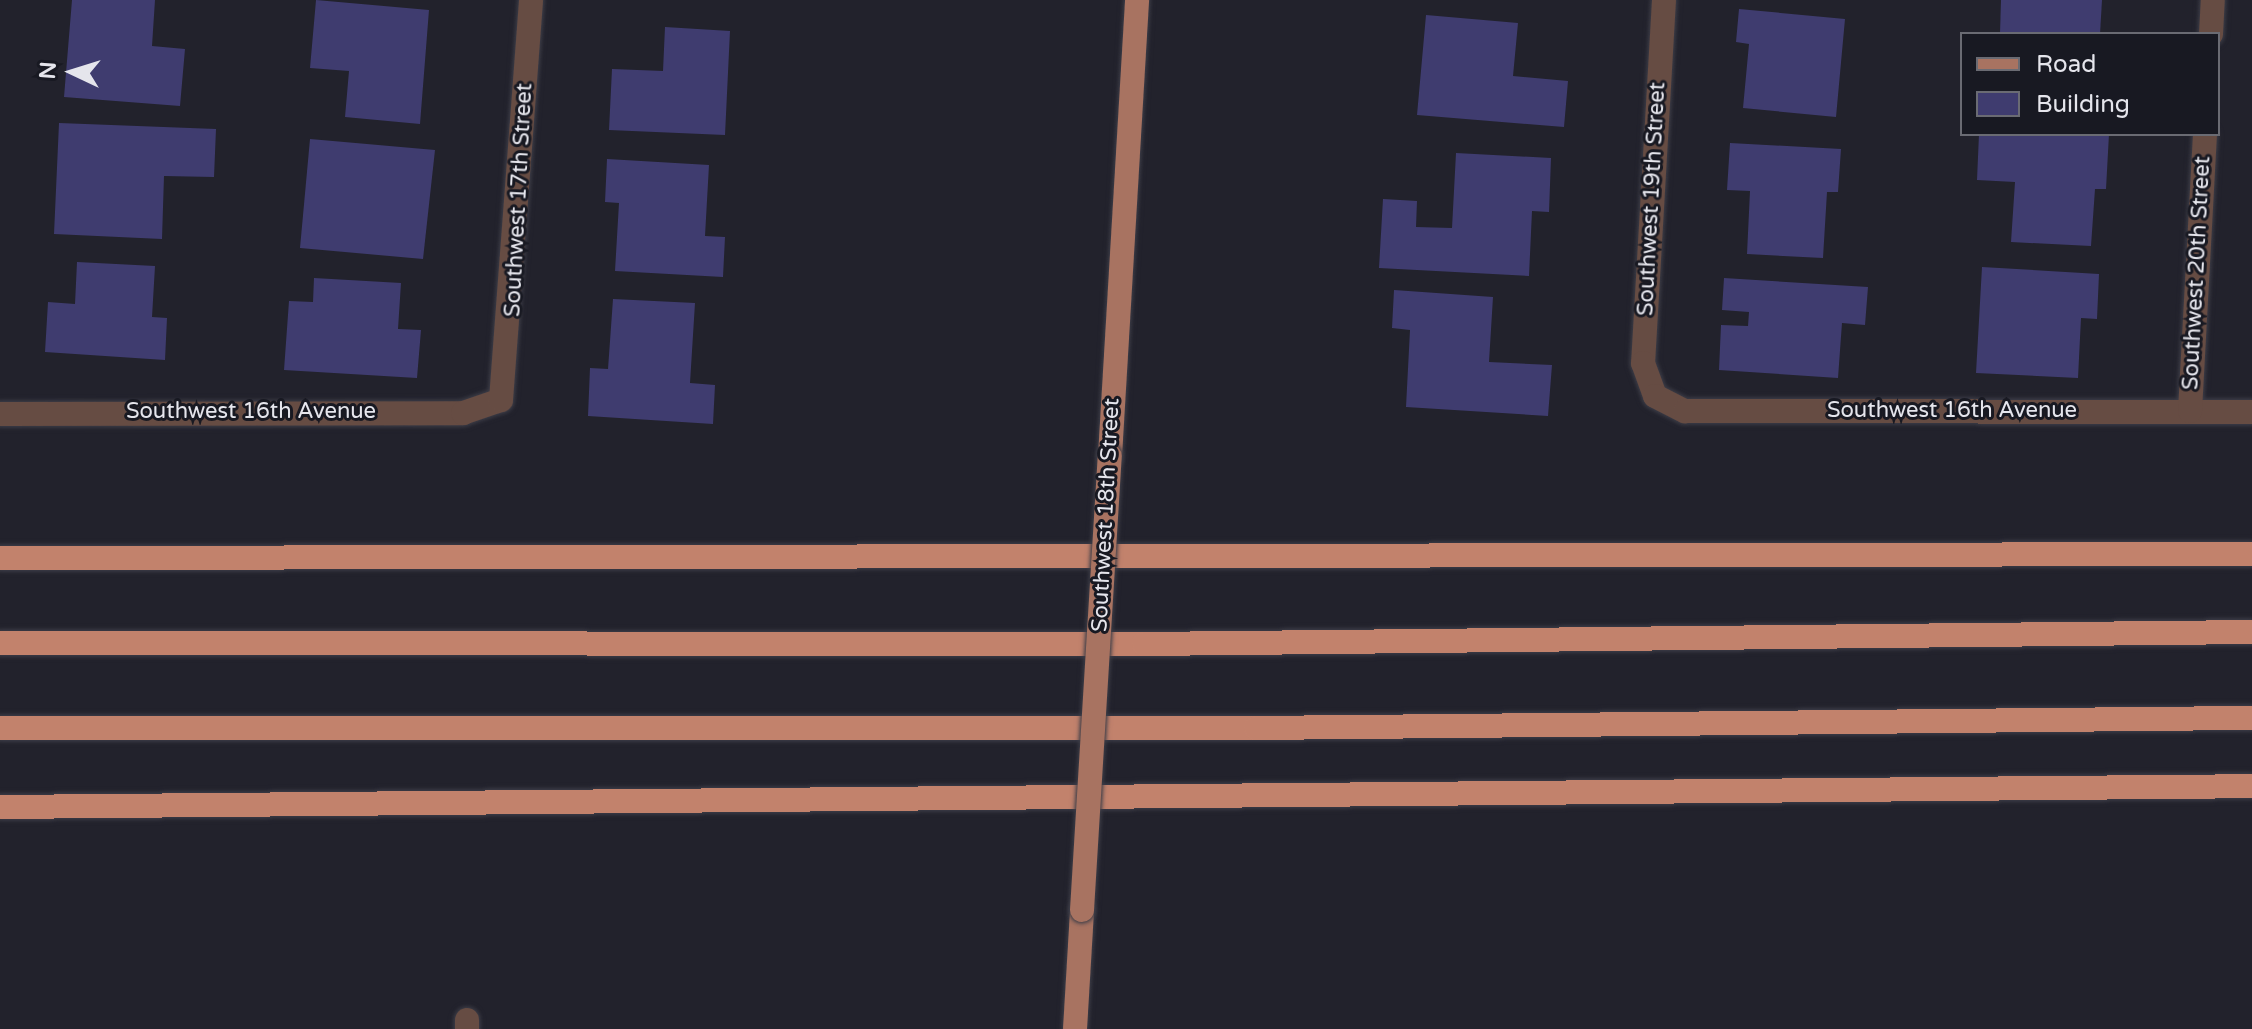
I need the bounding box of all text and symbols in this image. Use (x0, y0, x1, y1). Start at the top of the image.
north arrow (32, 32, 112, 112)
legend (1960, 32, 2220, 136)
text: Road (2036, 50, 2096, 79)
text: N (34, 61, 62, 80)
street label: Southwest 19th Street (1633, 81, 1671, 317)
street label: Southwest 17th Street (500, 82, 538, 318)
text: Building (2036, 90, 2130, 119)
street label: Southwest 20th Street (2178, 155, 2216, 391)
street label: Southwest 18th Street (1087, 397, 1125, 633)
street label: Southwest 16th Avenue (1827, 398, 2077, 424)
street label: Southwest 16th Avenue (126, 399, 376, 425)

